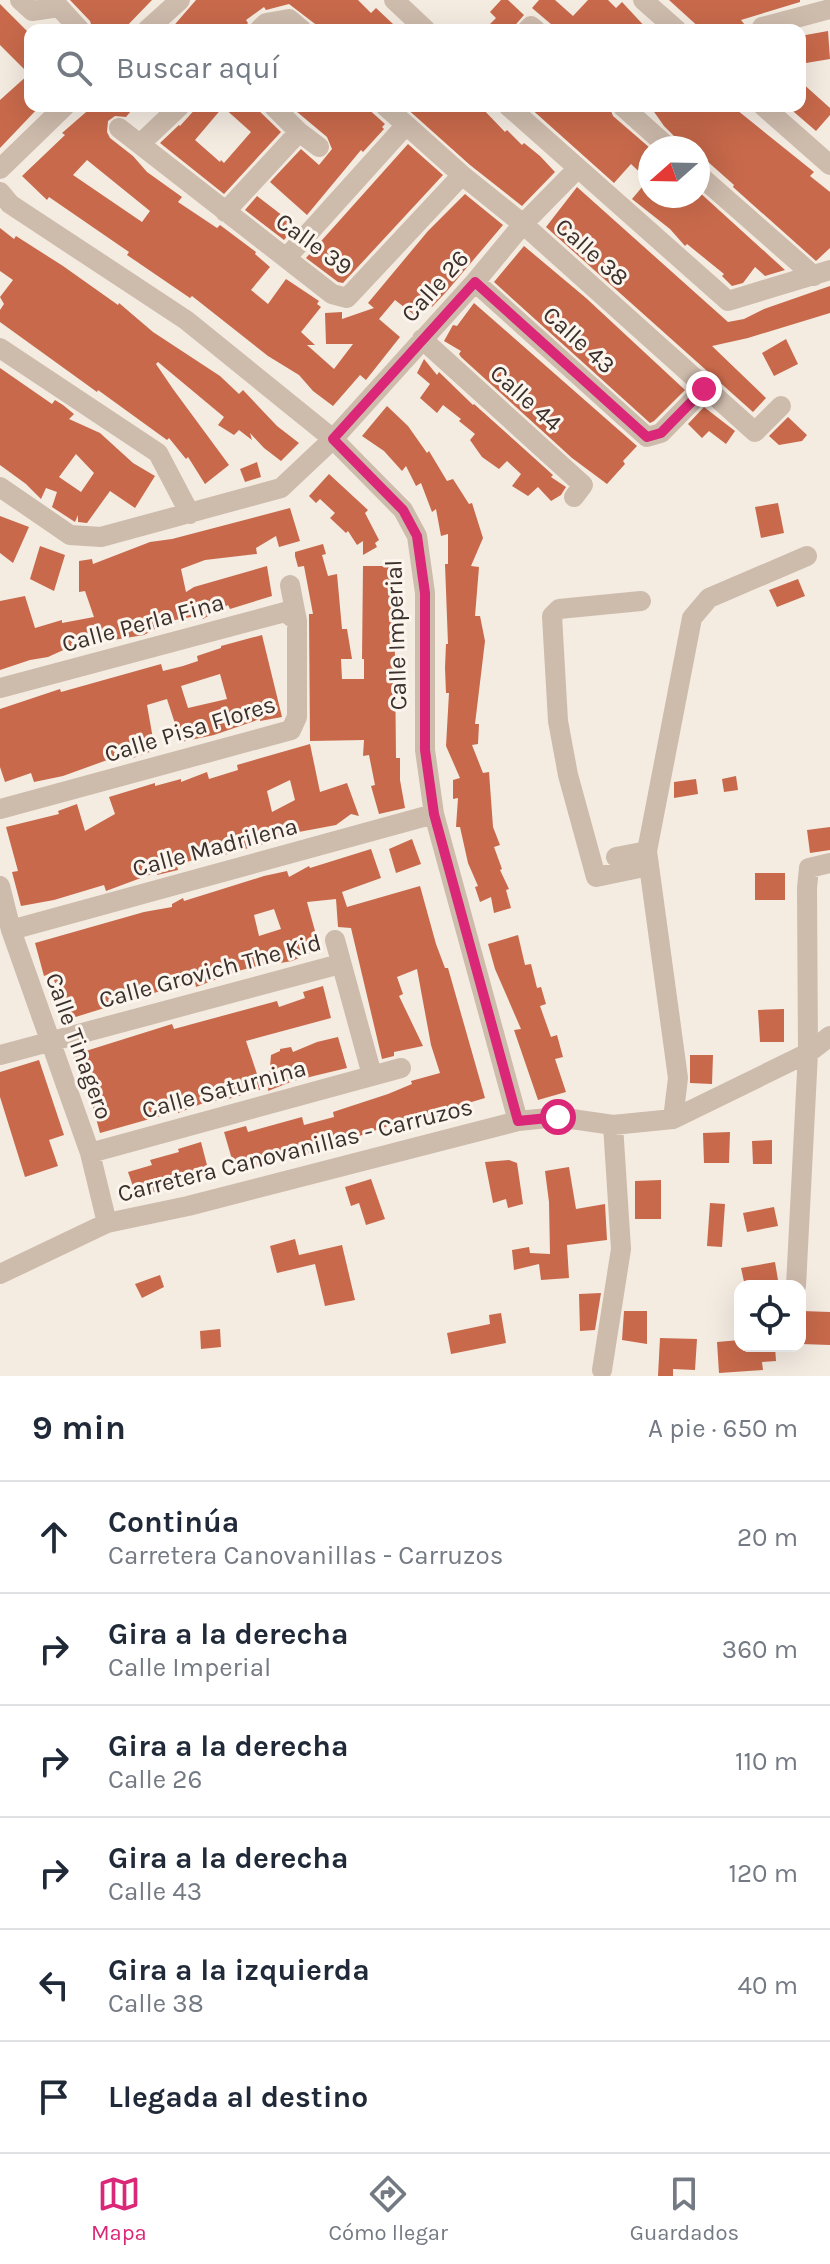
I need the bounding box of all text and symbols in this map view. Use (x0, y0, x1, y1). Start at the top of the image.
search box (24, 24, 806, 112)
icon: search (52, 46, 96, 90)
text: Buscar aquí (116, 50, 280, 86)
north arrow (638, 136, 710, 208)
street label: Calle 39 (270, 207, 358, 281)
street label: Calle 38 (550, 212, 634, 292)
street label: Calle 26 (395, 244, 475, 328)
street label: Calle 43 (537, 300, 621, 380)
street label: Calle 44 (485, 359, 567, 437)
route end (686, 371, 722, 407)
street label: Calle Imperial (379, 559, 413, 711)
street label: Calle Perla Fina (59, 588, 227, 658)
street label: Calle Pisa Flores (101, 690, 279, 768)
street label: Calle Madrilena (129, 812, 301, 882)
street label: Calle Grovich The Kid (96, 928, 324, 1014)
street label: Calle Tinagero (40, 969, 118, 1123)
street label: Calle Saturnina (139, 1054, 309, 1124)
street label: Carretera Canovanillas - Carruzos (115, 1092, 475, 1208)
route start (540, 1099, 576, 1135)
map controls (734, 1280, 806, 1352)
button: locate (734, 1280, 806, 1352)
text: 9 min (32, 1408, 126, 1448)
text: A pie · 650 m (648, 1413, 798, 1444)
text: Continúa (108, 1504, 239, 1540)
icon: ahead (32, 1515, 76, 1559)
text: 20 m (737, 1522, 798, 1553)
text: Carretera Canovanillas - Carruzos (108, 1540, 503, 1571)
text: Gira a la derecha (108, 1616, 349, 1652)
icon: right (32, 1627, 76, 1671)
text: 360 m (722, 1634, 798, 1665)
text: Calle Imperial (108, 1652, 271, 1683)
text: Gira a la derecha (108, 1728, 349, 1764)
icon: right (32, 1739, 76, 1783)
text: 110 m (735, 1746, 798, 1777)
text: Calle 26 (108, 1764, 202, 1795)
text: Gira a la derecha (108, 1840, 349, 1876)
icon: right (32, 1851, 76, 1895)
text: 120 m (728, 1858, 798, 1889)
text: Calle 43 (108, 1876, 202, 1907)
text: Gira a la izquierda (108, 1952, 370, 1988)
icon: left (32, 1963, 76, 2007)
text: 40 m (738, 1970, 798, 2001)
text: Calle 38 (108, 1988, 204, 2019)
icon: arrive (32, 2075, 76, 2119)
text: Llegada al destino (108, 2079, 368, 2115)
tab: Mapa (91, 2172, 147, 2246)
tab: Cómo llegar (328, 2172, 448, 2246)
tab: Guardados (630, 2172, 739, 2246)

